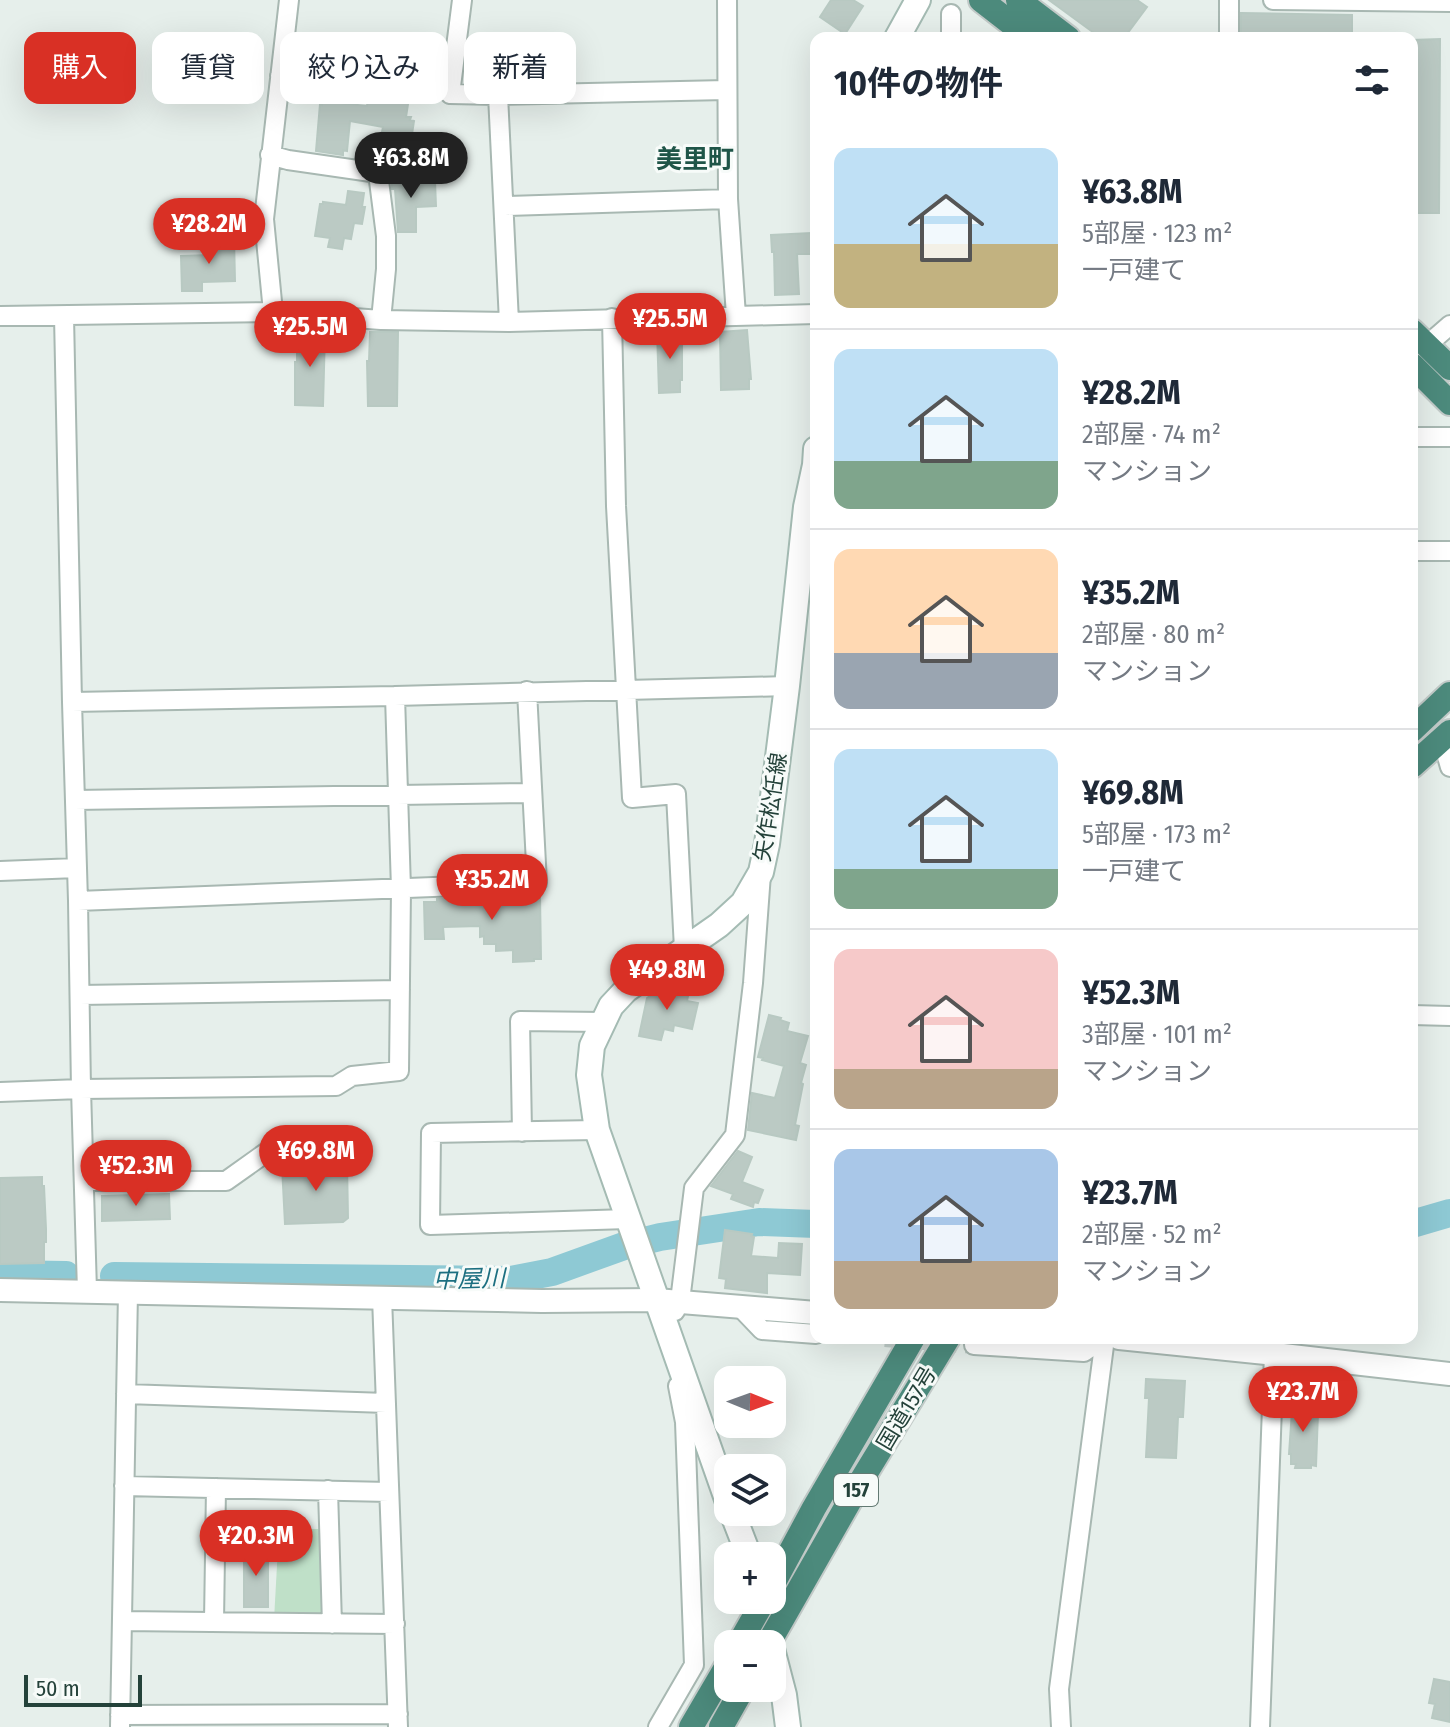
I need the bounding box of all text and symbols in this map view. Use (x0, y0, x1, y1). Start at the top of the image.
chip: 購入 (24, 32, 136, 104)
chip: 賃貸 (152, 32, 264, 104)
chip: 絞り込み (280, 32, 448, 104)
chip: 新着 (464, 32, 576, 104)
icon: filters (1350, 58, 1394, 102)
text: 10件の物件 (834, 63, 1003, 104)
pin: ¥63.8M (346, 132, 476, 200)
text: ¥63.8M (373, 142, 449, 173)
district label: 美里町 (656, 144, 734, 175)
text: ¥63.8M (1082, 171, 1182, 212)
icon: home (898, 180, 994, 276)
pin: ¥28.2M (144, 198, 274, 266)
text: ¥28.2M (171, 208, 247, 239)
text: 5部屋 · 123 m² (1082, 218, 1232, 249)
text: 一戸建て (1082, 255, 1186, 286)
pin: ¥25.5M (605, 293, 735, 361)
pin: ¥25.5M (245, 301, 375, 369)
text: ¥25.5M (632, 303, 708, 334)
text: ¥25.5M (272, 311, 348, 342)
text: ¥28.2M (1082, 372, 1181, 413)
icon: home (898, 381, 994, 477)
text: 2部屋 · 74 m² (1082, 419, 1221, 450)
text: マンション (1082, 456, 1212, 487)
text: ¥35.2M (1082, 572, 1180, 613)
icon: home (898, 581, 994, 677)
text: 2部屋 · 80 m² (1082, 619, 1225, 650)
text: マンション (1082, 656, 1212, 687)
street label: 矢作松任線 (749, 751, 792, 864)
text: ¥69.8M (1082, 772, 1184, 813)
icon: home (898, 781, 994, 877)
text: 5部屋 · 173 m² (1082, 819, 1231, 850)
pin: ¥35.2M (427, 854, 557, 922)
text: 一戸建て (1082, 856, 1186, 887)
text: ¥35.2M (455, 864, 529, 895)
pin: ¥49.8M (602, 944, 732, 1012)
text: ¥49.8M (628, 954, 706, 985)
text: ¥52.3M (1082, 972, 1180, 1013)
icon: home (898, 981, 994, 1077)
text: 3部屋 · 101 m² (1082, 1019, 1232, 1050)
text: マンション (1082, 1056, 1212, 1087)
pin: ¥69.8M (251, 1125, 381, 1193)
text: ¥69.8M (277, 1135, 355, 1166)
pin: ¥52.3M (71, 1140, 201, 1208)
text: ¥52.3M (98, 1150, 174, 1181)
text: ¥23.7M (1082, 1172, 1178, 1213)
icon: home (898, 1181, 994, 1277)
text: 2部屋 · 52 m² (1082, 1219, 1222, 1250)
text: マンション (1082, 1256, 1212, 1287)
water label: 中屋川 (433, 1264, 508, 1294)
street label: 国道157号 (871, 1361, 942, 1455)
north arrow (714, 1366, 786, 1438)
map controls (714, 1366, 786, 1702)
pin: ¥23.7M (1238, 1366, 1368, 1434)
text: ¥23.7M (1266, 1376, 1340, 1407)
button: layers (714, 1454, 786, 1526)
road number: 157 (834, 1474, 878, 1506)
pin: ¥20.3M (191, 1510, 321, 1578)
text: ¥20.3M (218, 1520, 294, 1551)
button: + (714, 1542, 786, 1614)
button: − (714, 1630, 786, 1702)
scale bar (24, 1671, 142, 1707)
text: 50 m (36, 1675, 80, 1702)

